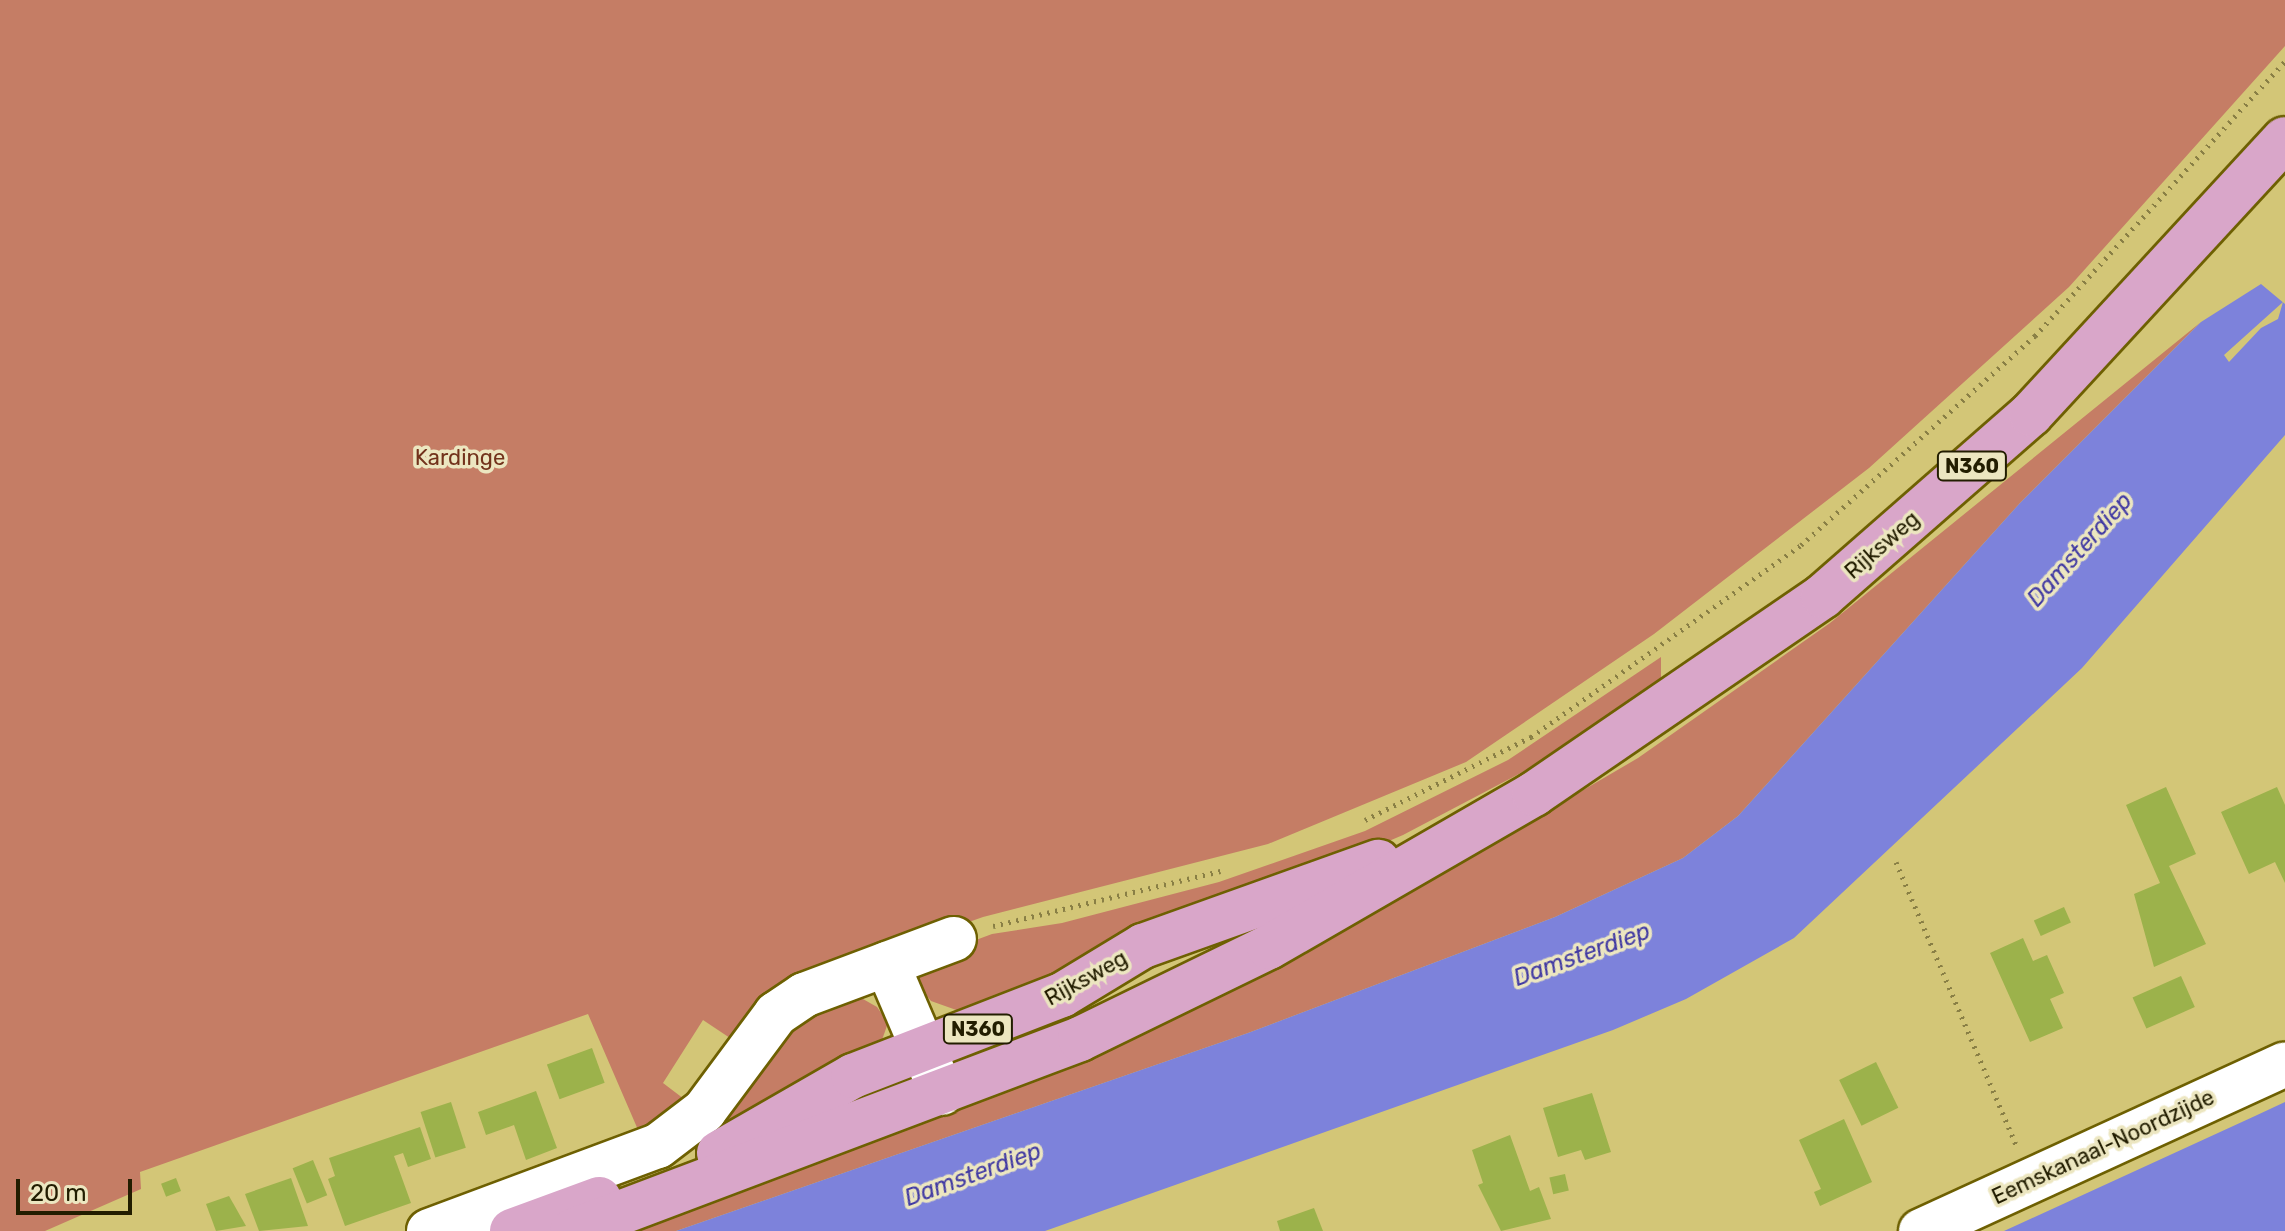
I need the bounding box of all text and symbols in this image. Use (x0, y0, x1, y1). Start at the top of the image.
park label: Kardinge (415, 445, 505, 471)
road number: N360 (1936, 450, 2008, 482)
water label: Damsterdiep (2021, 487, 2139, 613)
street label: Rijksweg (1839, 505, 1925, 585)
water label: Damsterdiep (1510, 917, 1654, 993)
street label: Rijksweg (1040, 945, 1132, 1011)
road number: N360 (942, 1013, 1014, 1045)
street label: Eemskanaal-Noordzijde (1988, 1084, 2218, 1210)
water label: Damsterdiep (901, 1137, 1045, 1213)
scale bar (20, 1163, 136, 1213)
text: 20 m (30, 1179, 87, 1207)

